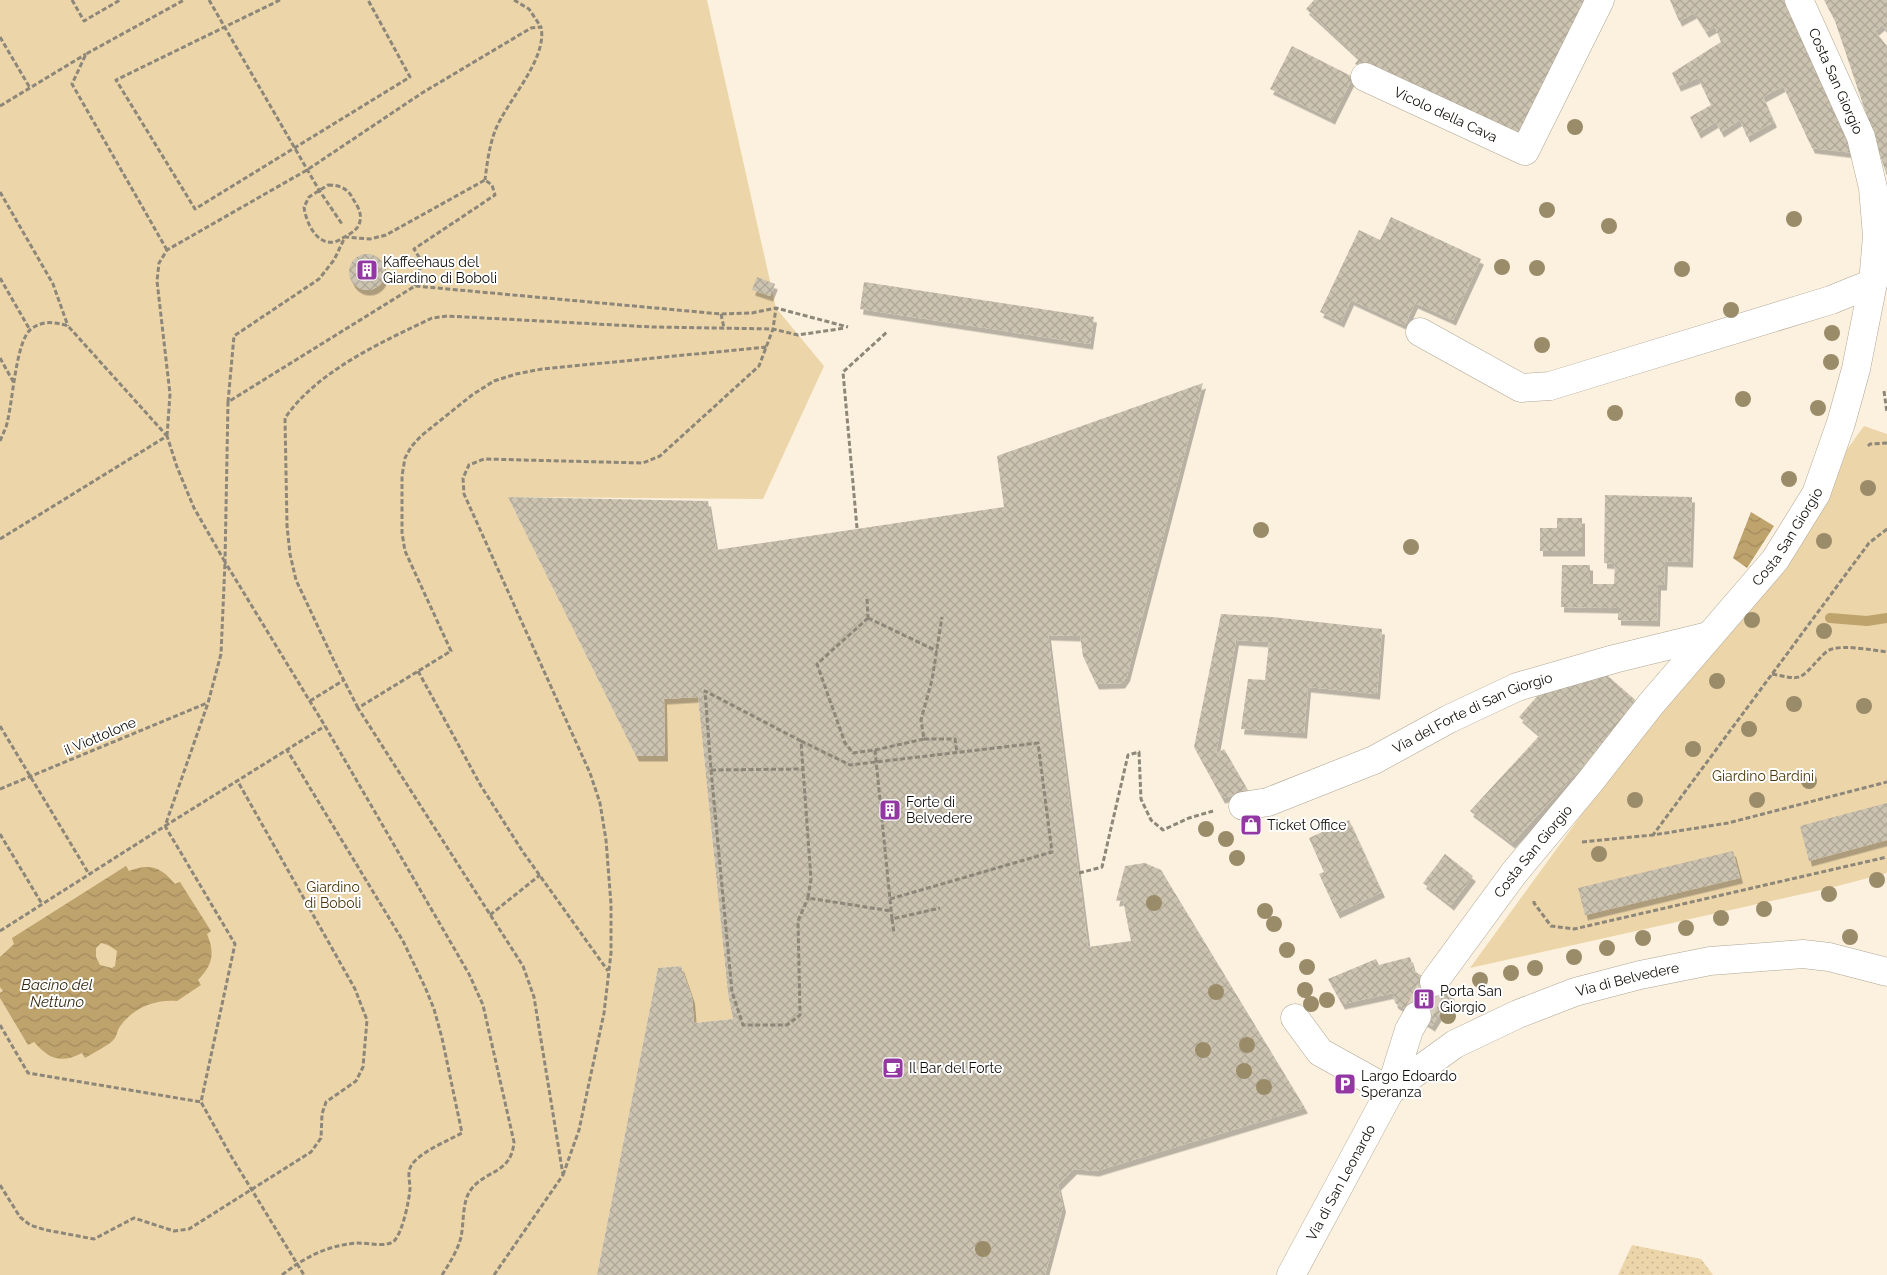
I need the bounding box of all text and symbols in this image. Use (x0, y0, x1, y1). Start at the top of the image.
street label: Costa San Giorgio (1805, 25, 1867, 137)
street label: Vicolo della Cava (1392, 84, 1500, 145)
place label: Kaffeehaus del Giardino di Boboli (383, 254, 497, 286)
building icon: Kaffeehaus del Giardino di Boboli (355, 258, 379, 282)
street label: Costa San Giorgio (1749, 486, 1825, 589)
street label: Via del Forte di San Giorgio (1390, 669, 1554, 756)
street label: il Viottolone (62, 714, 138, 758)
park label: Giardino Bardini (1712, 768, 1814, 784)
place label: Forte di Belvedere (906, 794, 972, 826)
building icon: Forte di Belvedere (878, 798, 902, 822)
street label: Costa San Giorgio (1491, 802, 1575, 901)
shop icon: Ticket Office (1239, 813, 1263, 837)
place label: Ticket Office (1267, 817, 1346, 833)
park label: Giardino di Boboli (305, 879, 361, 911)
street label: Via di Belvedere (1574, 959, 1680, 999)
water label: Bacino del Nettuno (21, 976, 93, 1011)
place label: Porta San Giorgio (1440, 983, 1502, 1015)
building icon: Porta San Giorgio (1412, 987, 1436, 1011)
cafe icon: Il Bar del Forte (881, 1056, 905, 1080)
place label: Il Bar del Forte (909, 1060, 1002, 1076)
place label: Largo Edoardo Speranza (1361, 1068, 1457, 1100)
parking icon: Largo Edoardo Speranza (1333, 1072, 1357, 1096)
street label: Via di San Leonardo (1303, 1122, 1378, 1243)

